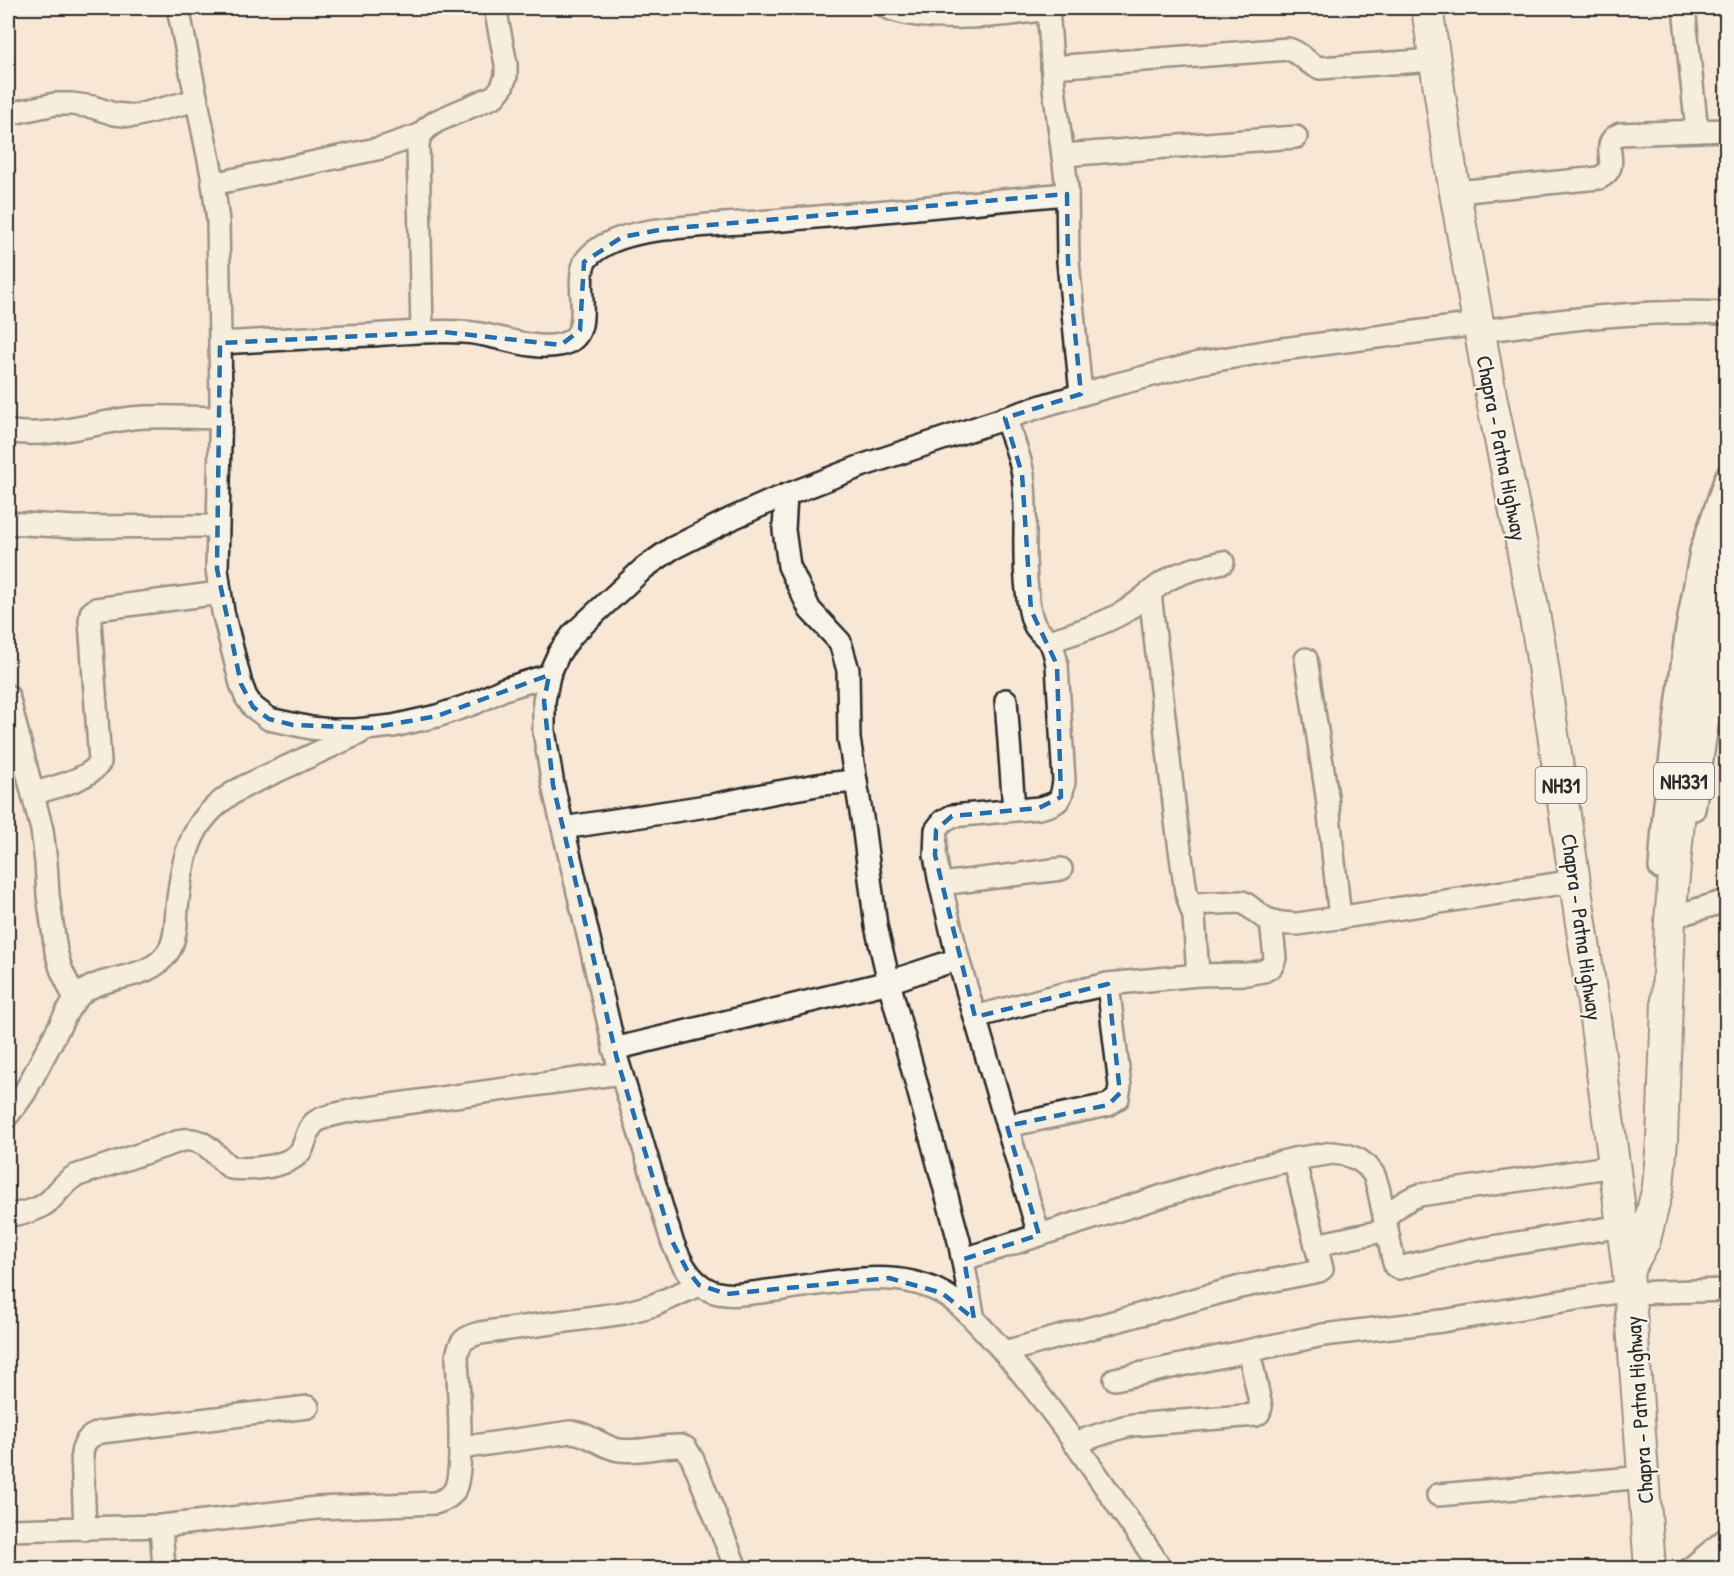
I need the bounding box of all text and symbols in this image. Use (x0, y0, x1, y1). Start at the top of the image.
street label: Chapra - Patna Highway (1469, 353, 1535, 543)
road number: NH331 (1654, 763, 1714, 799)
road number: NH31 (1536, 767, 1586, 803)
street label: Chapra - Patna Highway (1554, 832, 1610, 1022)
street label: Chapra - Patna Highway (1617, 1315, 1661, 1505)

